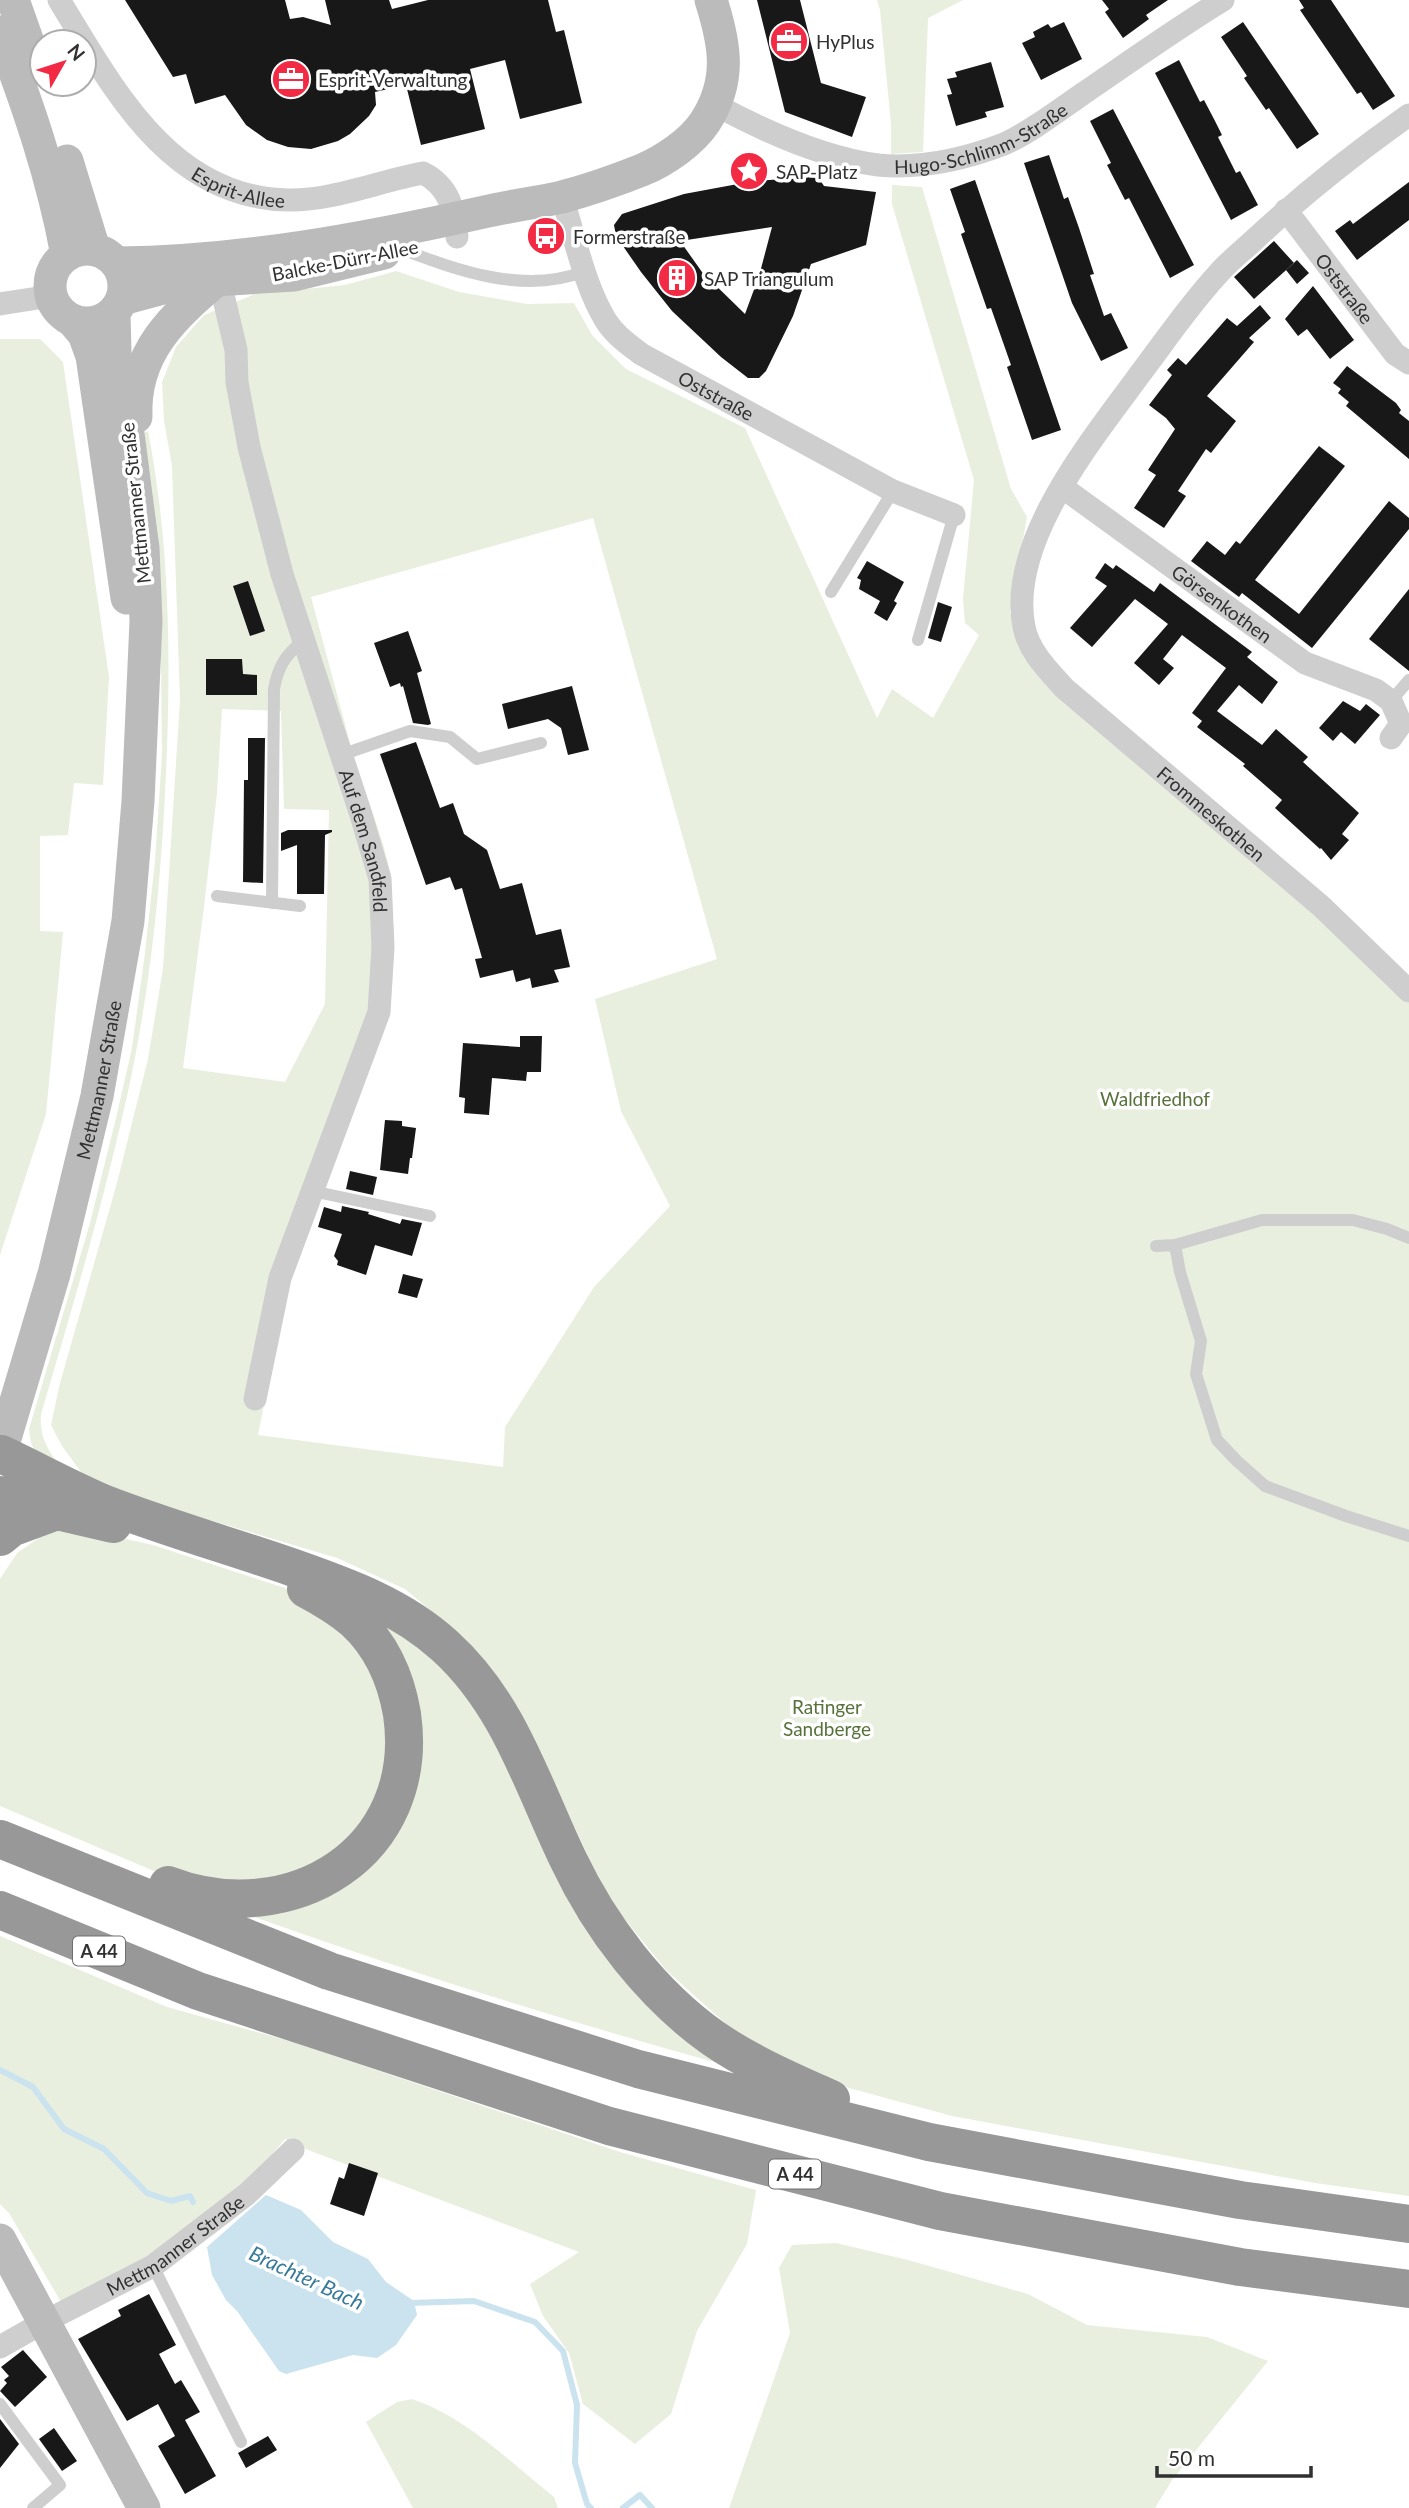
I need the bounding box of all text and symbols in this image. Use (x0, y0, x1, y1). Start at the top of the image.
office icon: HyPlus (768, 20, 810, 62)
north arrow (28, 28, 98, 98)
place label: HyPlus (816, 30, 875, 53)
text: N (63, 39, 90, 65)
office icon: Esprit-Verwaltung (270, 58, 312, 100)
place label: Esprit-Verwaltung (318, 68, 468, 91)
street label: Hugo-Schlimm-Straße (894, 97, 1071, 177)
place icon: SAP-Platz (728, 150, 770, 192)
place label: SAP-Platz (776, 160, 858, 183)
street label: Esprit-Allee (188, 161, 286, 211)
bus stop icon: Formerstraße (525, 215, 567, 257)
place label: Formerstraße (573, 225, 685, 248)
street label: Balcke-Dürr-Allee (270, 235, 420, 285)
street label: Oststraße (1311, 248, 1379, 328)
building icon: SAP Triangulum (656, 257, 698, 299)
place label: SAP Triangulum (704, 267, 834, 290)
street label: Oststraße (675, 365, 758, 425)
street label: Mettmanner Straße (115, 421, 155, 585)
street label: Görsenkothen (1168, 559, 1277, 647)
street label: Frommeskothen (1153, 761, 1270, 866)
street label: Auf dem Sandfeld (335, 766, 393, 913)
street label: Mettmanner Straße (71, 998, 125, 1162)
park label: Waldfriedhof (1100, 1087, 1210, 1110)
park label: Ratinger Sandberge (783, 1695, 871, 1740)
road number: A 44 (73, 1937, 125, 1966)
road number: A 44 (769, 2160, 821, 2188)
street label: Mettmanner Straße (102, 2189, 248, 2300)
water label: Brachter Bach (246, 2240, 368, 2314)
scale bar (1157, 2434, 1311, 2478)
text: 50 m (1168, 2445, 1215, 2470)

